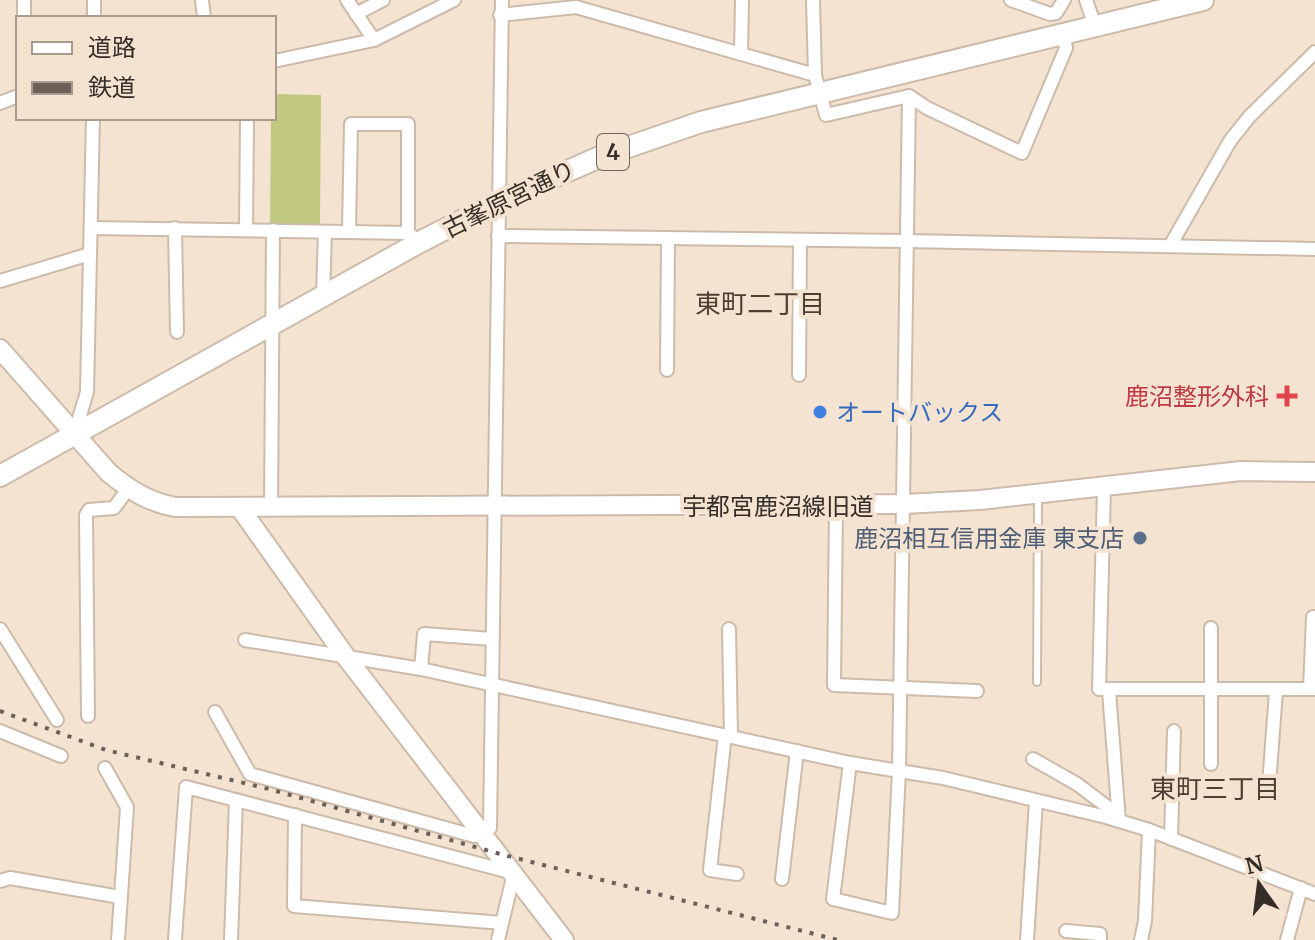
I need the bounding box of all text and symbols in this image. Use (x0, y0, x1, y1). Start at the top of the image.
legend (16, 16, 276, 120)
text: 道路 (88, 32, 136, 63)
text: 鉄道 (88, 72, 136, 103)
road number: 4 (597, 134, 629, 170)
street label: 古峯原宮通り (437, 154, 581, 244)
district label: 東町二丁目 (695, 287, 825, 320)
place label: 鹿沼整形外科 (1125, 381, 1269, 412)
marker: 鹿沼整形外科 (1276, 385, 1298, 407)
place label: オートバックス (836, 397, 1003, 428)
marker: オートバックス (811, 403, 829, 421)
street label: 宇都宮鹿沼線旧道 (682, 491, 874, 522)
place label: 鹿沼相互信用金庫 東支店 (854, 523, 1124, 554)
marker: 鹿沼相互信用金庫 東支店 (1131, 529, 1149, 547)
district label: 東町三丁目 (1150, 772, 1280, 805)
north arrow (1219, 844, 1299, 924)
text: N (1242, 849, 1267, 880)

